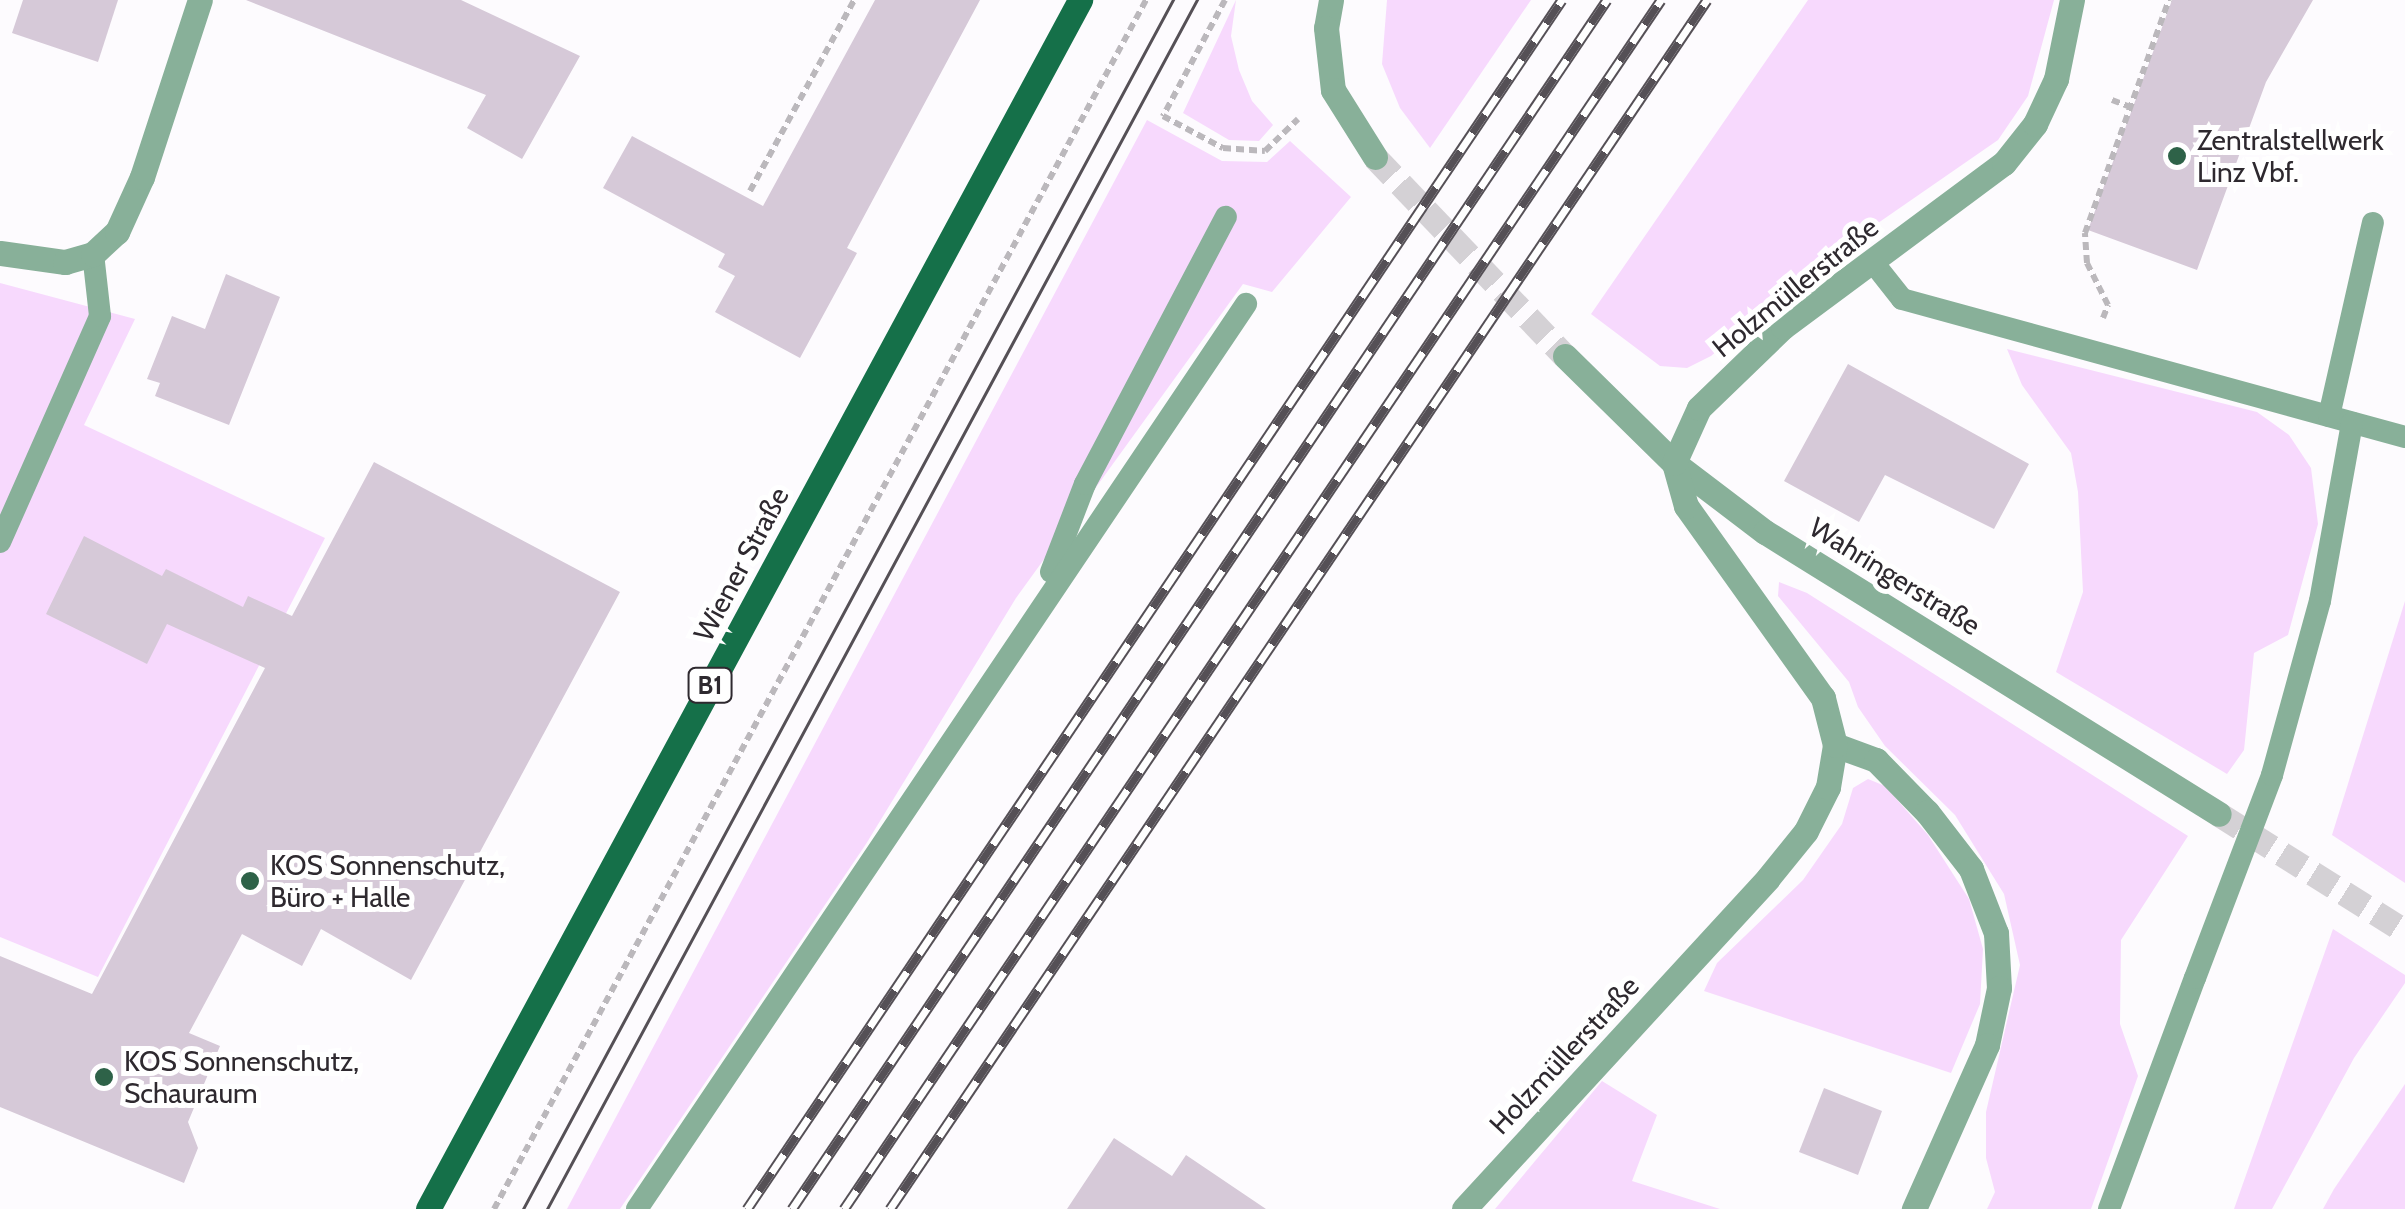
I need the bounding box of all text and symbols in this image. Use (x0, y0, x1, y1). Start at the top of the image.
place label: Zentralstellwerk Linz Vbf. (2197, 123, 2384, 189)
marker: Zentralstellwerk Linz Vbf. (2166, 145, 2188, 167)
street label: Holzmüllerstraße (1705, 210, 1885, 364)
street label: Wiener Straße (686, 481, 796, 647)
street label: Wahringerstraße (1803, 510, 1987, 642)
road number: B1 (688, 665, 732, 705)
place label: KOS Sonnenschutz, Büro + Halle (270, 848, 505, 914)
marker: KOS Sonnenschutz, Büro + Halle (239, 870, 261, 892)
street label: Holzmüllerstraße (1482, 969, 1646, 1141)
place label: KOS Sonnenschutz, Schauraum (124, 1044, 359, 1110)
marker: KOS Sonnenschutz, Schauraum (93, 1066, 115, 1088)

